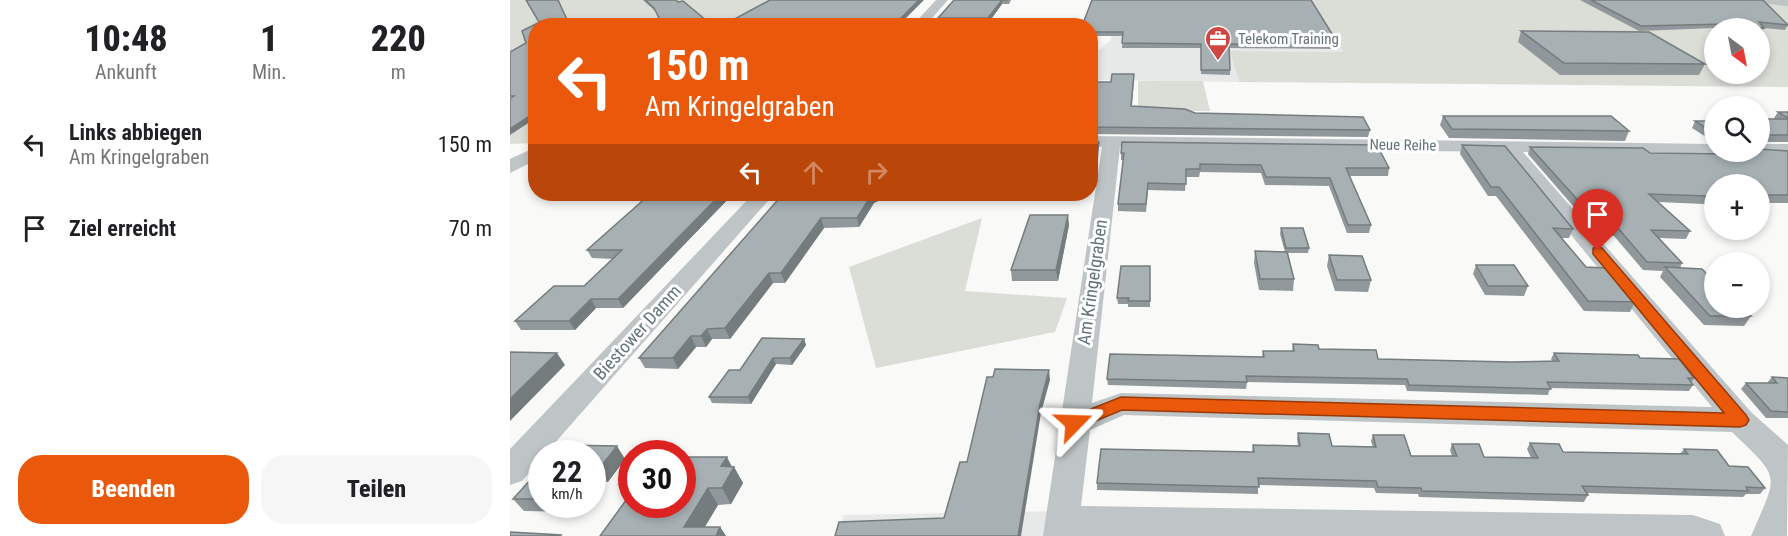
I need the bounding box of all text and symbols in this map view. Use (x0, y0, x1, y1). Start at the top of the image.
text: 10:48 (84, 18, 168, 60)
text: 1 (260, 18, 278, 60)
text: 220 (371, 18, 426, 60)
north arrow (1704, 18, 1770, 84)
map controls (1704, 18, 1770, 318)
office icon: Telekom Training (1203, 24, 1233, 62)
place label: Telekom Training (1238, 30, 1339, 48)
text: 150 m (645, 41, 750, 90)
icon: left (546, 42, 624, 120)
text: Ankunft (95, 60, 157, 84)
text: Min. (252, 60, 287, 84)
text: m (391, 60, 406, 84)
text: Am Kringelgraben (645, 91, 835, 123)
button: search (1704, 96, 1770, 162)
text: Links abbiegen (69, 120, 202, 145)
icon: left (18, 128, 51, 161)
text: 150 m (438, 132, 492, 157)
street label: Neue Reihe (1369, 135, 1437, 155)
text: Am Kringelgraben (69, 145, 209, 169)
icon: left (734, 156, 767, 189)
icon: ahead (797, 156, 830, 189)
icon: right (860, 156, 893, 189)
button: + (1704, 174, 1770, 240)
pin (1572, 189, 1623, 251)
icon: arrive (1581, 198, 1614, 231)
icon: arrive (18, 212, 51, 245)
text: Ziel erreicht (69, 216, 176, 241)
text: 70 m (449, 216, 492, 241)
street label: Am Kringelgraben (1073, 218, 1111, 346)
button: − (1704, 252, 1770, 318)
street label: Biestower Damm (589, 280, 685, 384)
position arrow (1042, 391, 1106, 455)
speed limit sign: 30 (618, 440, 696, 518)
text: 22 (552, 454, 582, 489)
button: Beenden (18, 455, 249, 524)
button: Teilen (261, 455, 492, 524)
text: km/h (552, 485, 582, 503)

